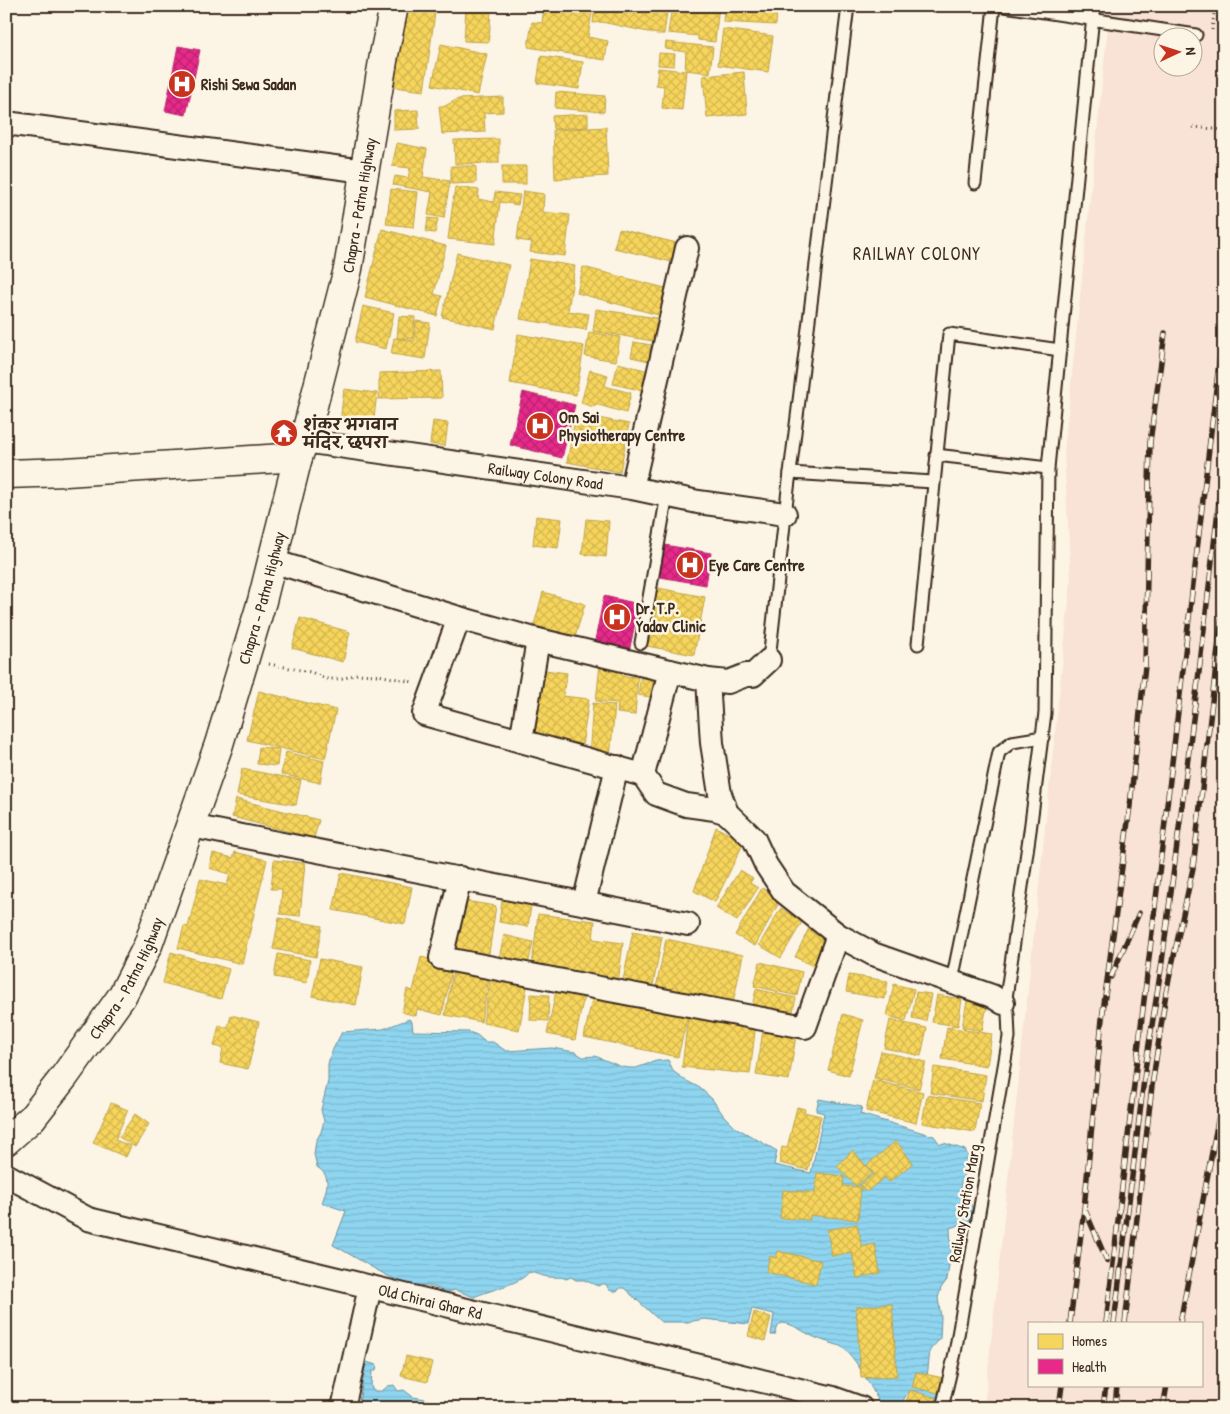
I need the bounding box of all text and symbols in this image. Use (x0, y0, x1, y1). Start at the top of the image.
north arrow (1152, 28, 1202, 78)
text: N (1182, 47, 1201, 56)
hospital icon: Rishi Sewa Sadan (167, 69, 197, 99)
place label: Rishi Sewa Sadan (201, 73, 296, 95)
street label: Chapra - Patna Highway (337, 135, 381, 274)
district label: RAILWAY COLONY (853, 241, 981, 266)
place label: Om Sai Physiotherapy Centre (559, 406, 686, 447)
hospital icon: Om Sai Physiotherapy Centre (525, 411, 555, 441)
place label: शंकर भगवान मंदिर, छपरा (301, 413, 399, 453)
temple icon: शंकर भगवान मंदिर, छपरा (269, 418, 299, 448)
street label: Railway Colony Road (487, 457, 604, 495)
street label: Chapra - Patna Highway (233, 529, 290, 667)
hospital icon: Eye Care Centre (675, 550, 705, 580)
place label: Eye Care Centre (709, 554, 805, 577)
place label: Dr. T.P. Yadav Clinic (636, 597, 706, 637)
hospital icon: Dr. T.P. Yadav Clinic (602, 602, 632, 632)
street label: Chapra - Patna Highway (83, 914, 168, 1044)
street label: Railway Station Marg (943, 1142, 985, 1264)
street label: Old Chirai Ghar Rd (376, 1278, 484, 1324)
legend (1028, 1322, 1202, 1386)
text: Homes (1072, 1330, 1107, 1351)
text: Health (1072, 1356, 1106, 1377)

